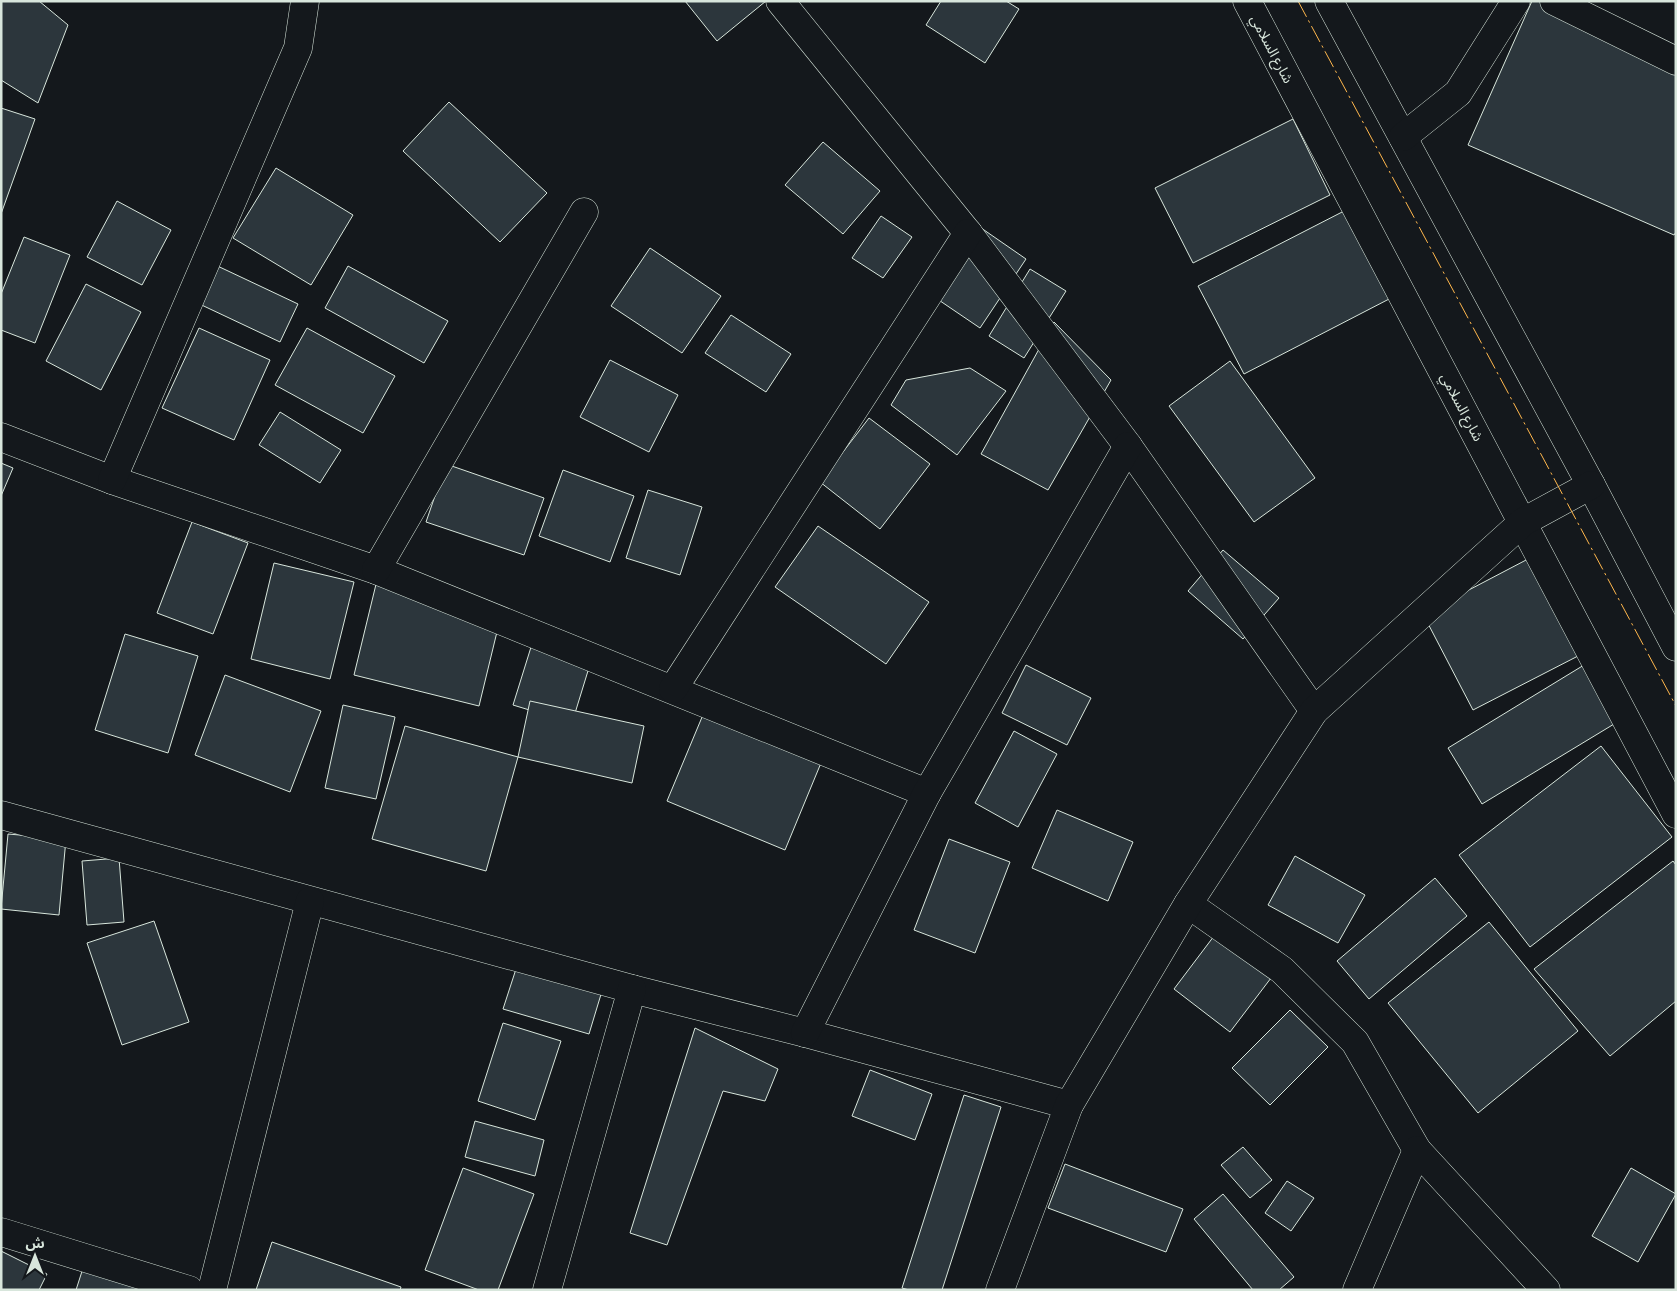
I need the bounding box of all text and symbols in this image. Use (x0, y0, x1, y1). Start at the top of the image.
street label: شارع السلامي (1244, 12, 1298, 87)
street label: شارع السلامي (1434, 370, 1488, 445)
north arrow (10, 1231, 60, 1281)
text: ش (25, 1234, 45, 1251)

